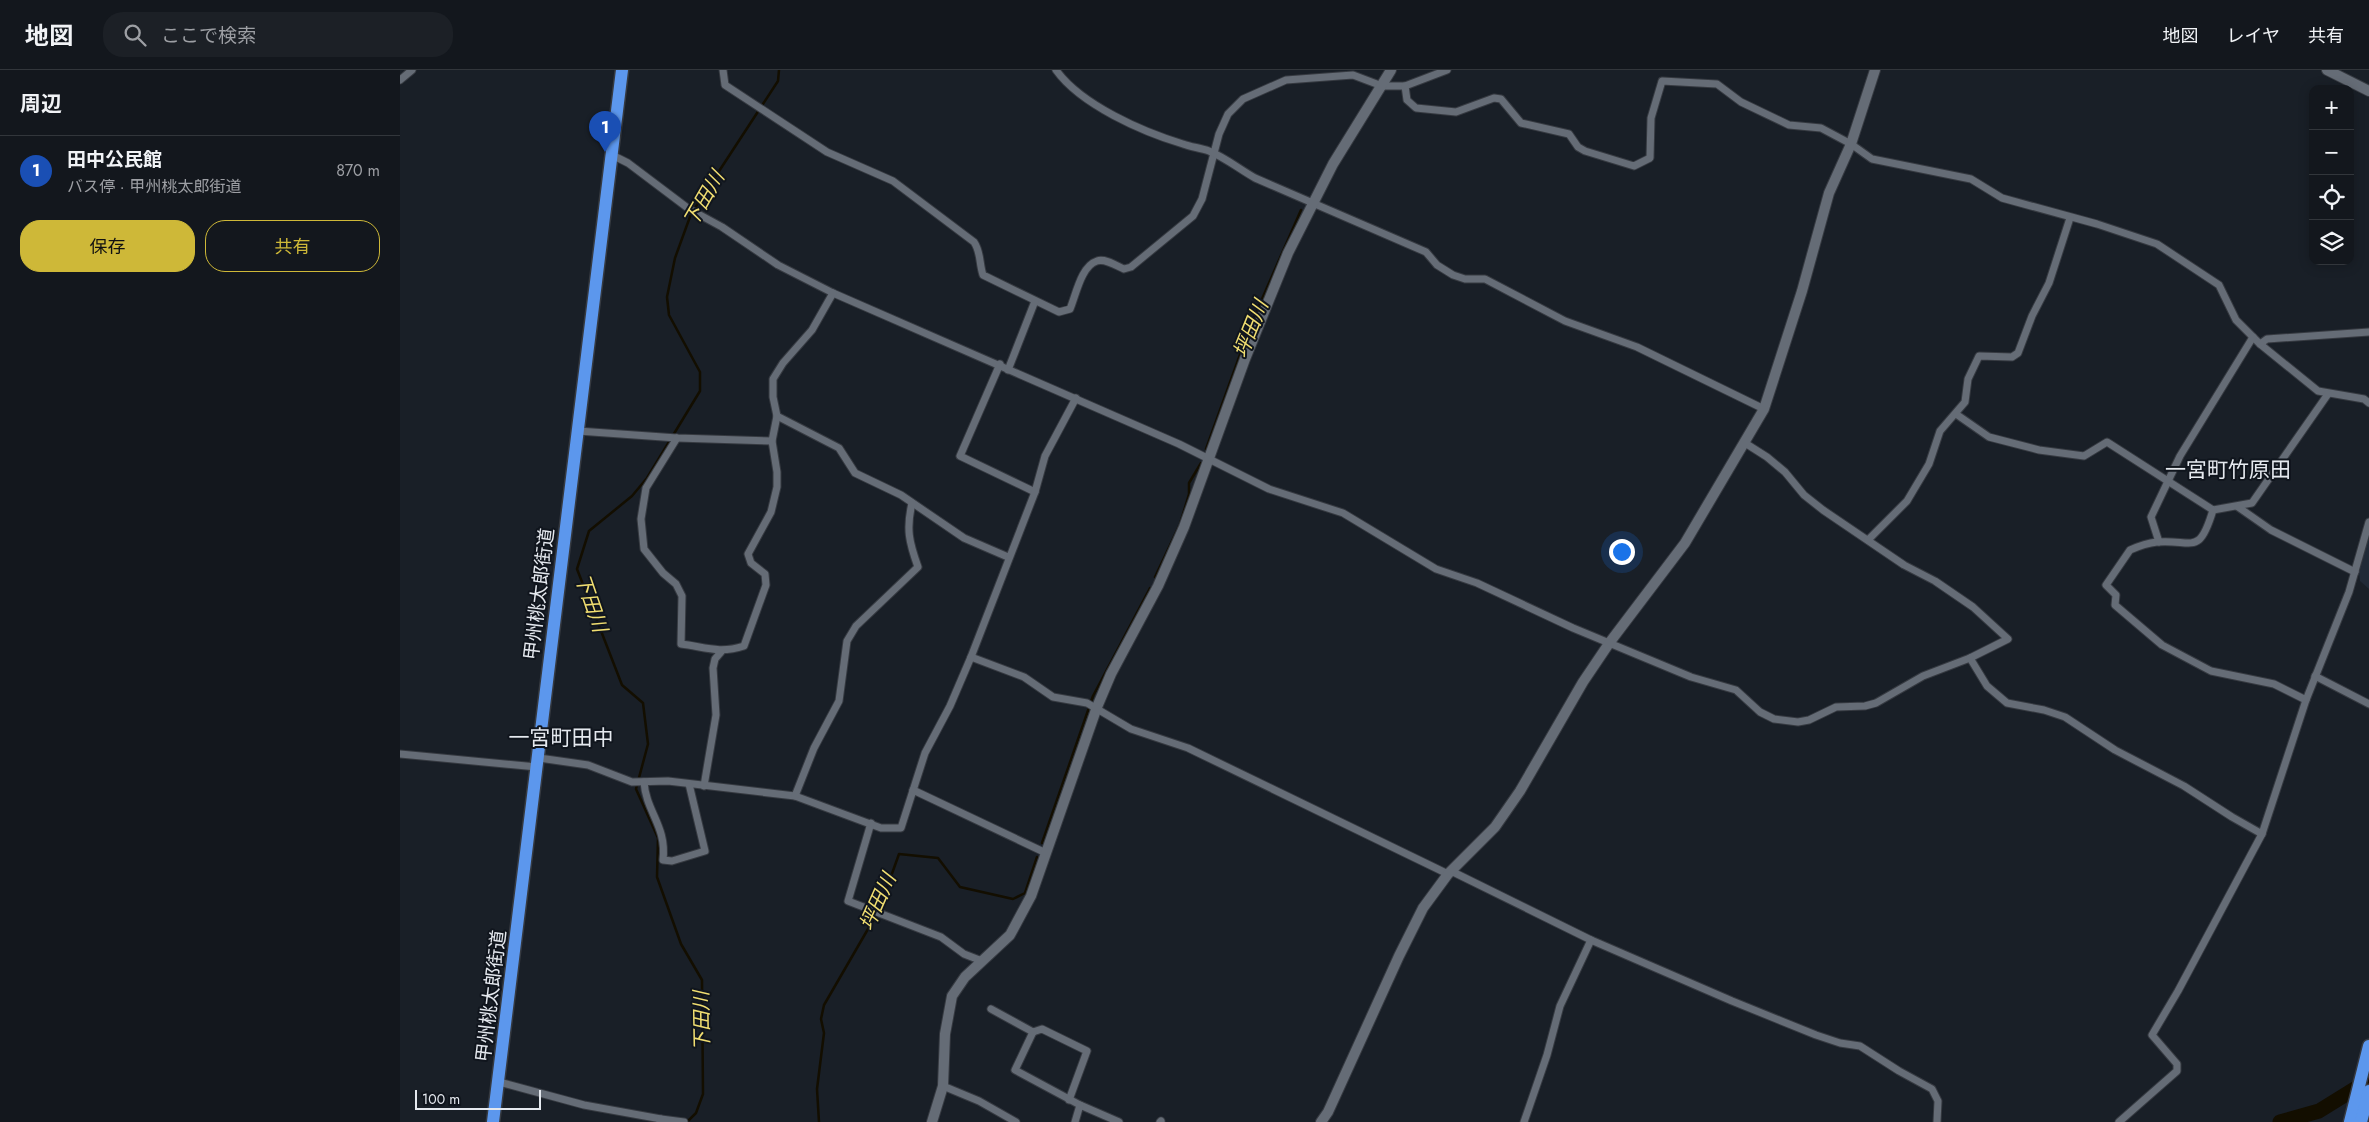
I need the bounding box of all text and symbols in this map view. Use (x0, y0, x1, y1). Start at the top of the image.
search box (103, 12, 453, 57)
text: 地図 (25, 18, 73, 53)
icon: search (121, 21, 149, 49)
text: ここで検索 (161, 22, 256, 49)
text: 地図 (2163, 23, 2199, 49)
text: レイヤ (2227, 23, 2280, 49)
text: 共有 (2308, 23, 2344, 49)
map controls (2309, 85, 2354, 265)
button: + (2309, 85, 2354, 130)
text: 周辺 (20, 89, 62, 119)
pin: 1 (589, 111, 621, 152)
button: − (2309, 130, 2354, 175)
text: 田中公民館 (67, 146, 162, 173)
text: 1 (32, 159, 40, 182)
text: 870 m (336, 159, 380, 182)
water label: 下田川 (676, 164, 733, 232)
text: バス停 · 甲州桃太郎街道 (67, 175, 241, 198)
button: locate (2309, 175, 2354, 220)
button: 保存 (20, 220, 195, 272)
button: 共有 (205, 220, 380, 272)
button: layers (2309, 220, 2354, 265)
water label: 坪田川 (1226, 294, 1276, 362)
district label: 一宮町竹原田 (2165, 455, 2291, 485)
street label: 甲州桃太郎街道 (517, 526, 561, 662)
your location (1609, 539, 1635, 565)
water label: 下田川 (568, 570, 615, 638)
district label: 一宮町田中 (509, 723, 614, 753)
water label: 坪田川 (853, 867, 904, 935)
street label: 甲州桃太郎街道 (469, 928, 513, 1064)
water label: 下田川 (687, 989, 717, 1051)
scale bar (415, 1087, 541, 1110)
text: 100 m (422, 1089, 460, 1109)

